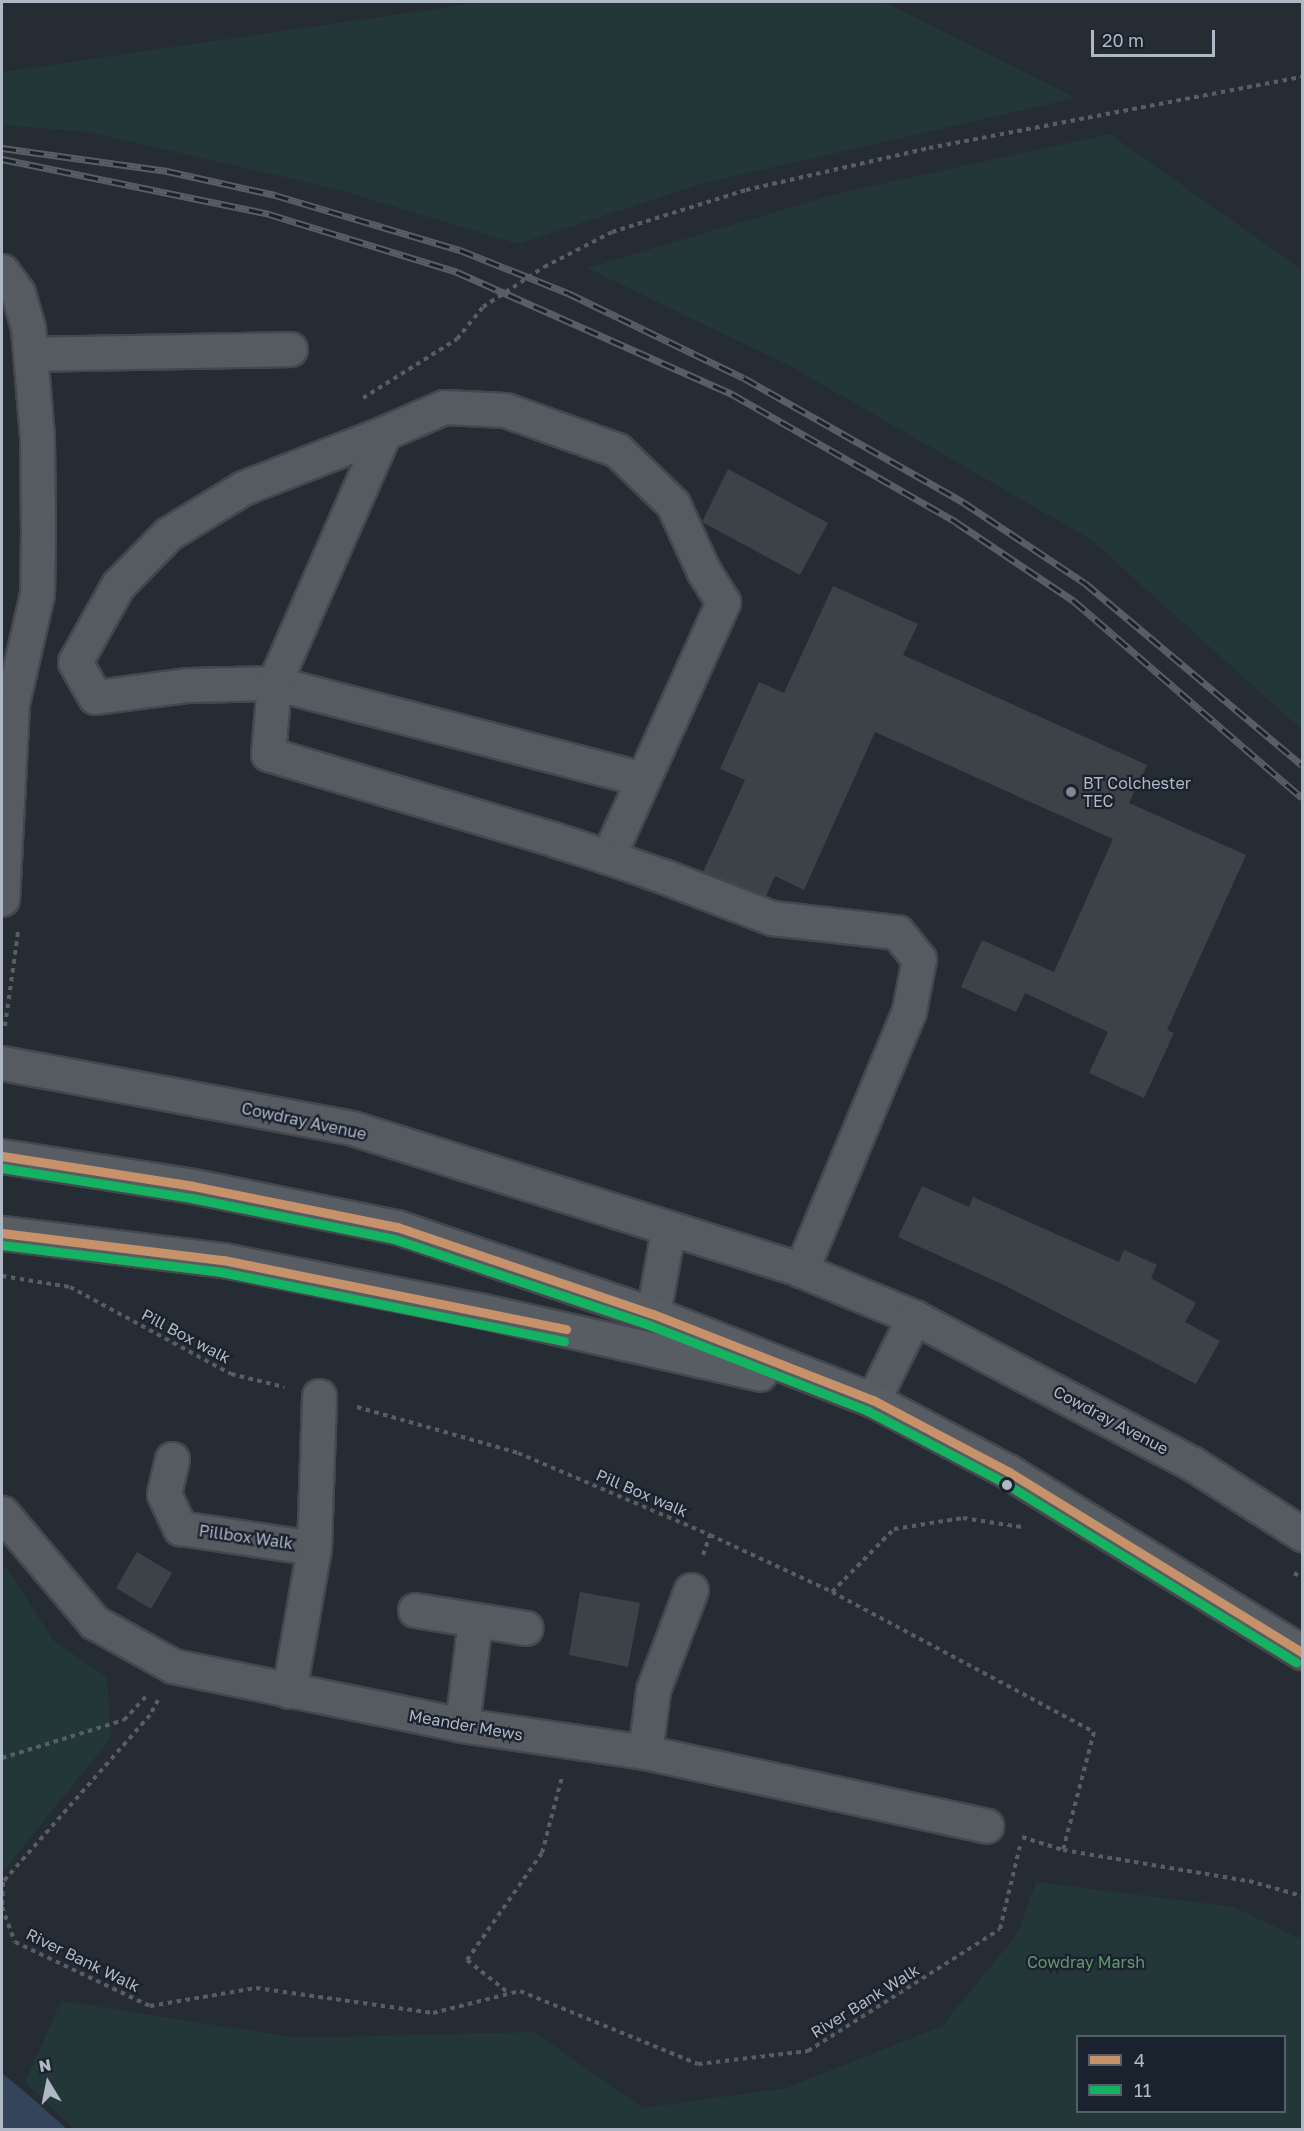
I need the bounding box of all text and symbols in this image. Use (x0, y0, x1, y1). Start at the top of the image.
scale bar (1094, 18, 1218, 56)
text: 20 m (1102, 29, 1144, 51)
place label: BT Colchester TEC (1083, 773, 1191, 811)
marker: BT Colchester TEC (1064, 785, 1078, 799)
street label: Cowdray Avenue (240, 1098, 368, 1144)
street label: Pill Box walk (138, 1305, 234, 1367)
street label: Cowdray Avenue (1050, 1382, 1172, 1458)
street label: Pill Box walk (593, 1465, 691, 1521)
unlabelled marker (1001, 1479, 1013, 1491)
street label: Pillbox Walk (198, 1521, 294, 1553)
street label: Meander Mews (407, 1706, 525, 1744)
street label: River Bank Walk (23, 1924, 143, 1996)
park label: Cowdray Marsh (1027, 1952, 1145, 1972)
street label: River Bank Walk (807, 1960, 923, 2042)
legend (1076, 2035, 1286, 2113)
text: 4 (1134, 2049, 1145, 2071)
north arrow (18, 2053, 78, 2113)
text: N (37, 2054, 53, 2076)
text: 11 (1134, 2079, 1151, 2101)

